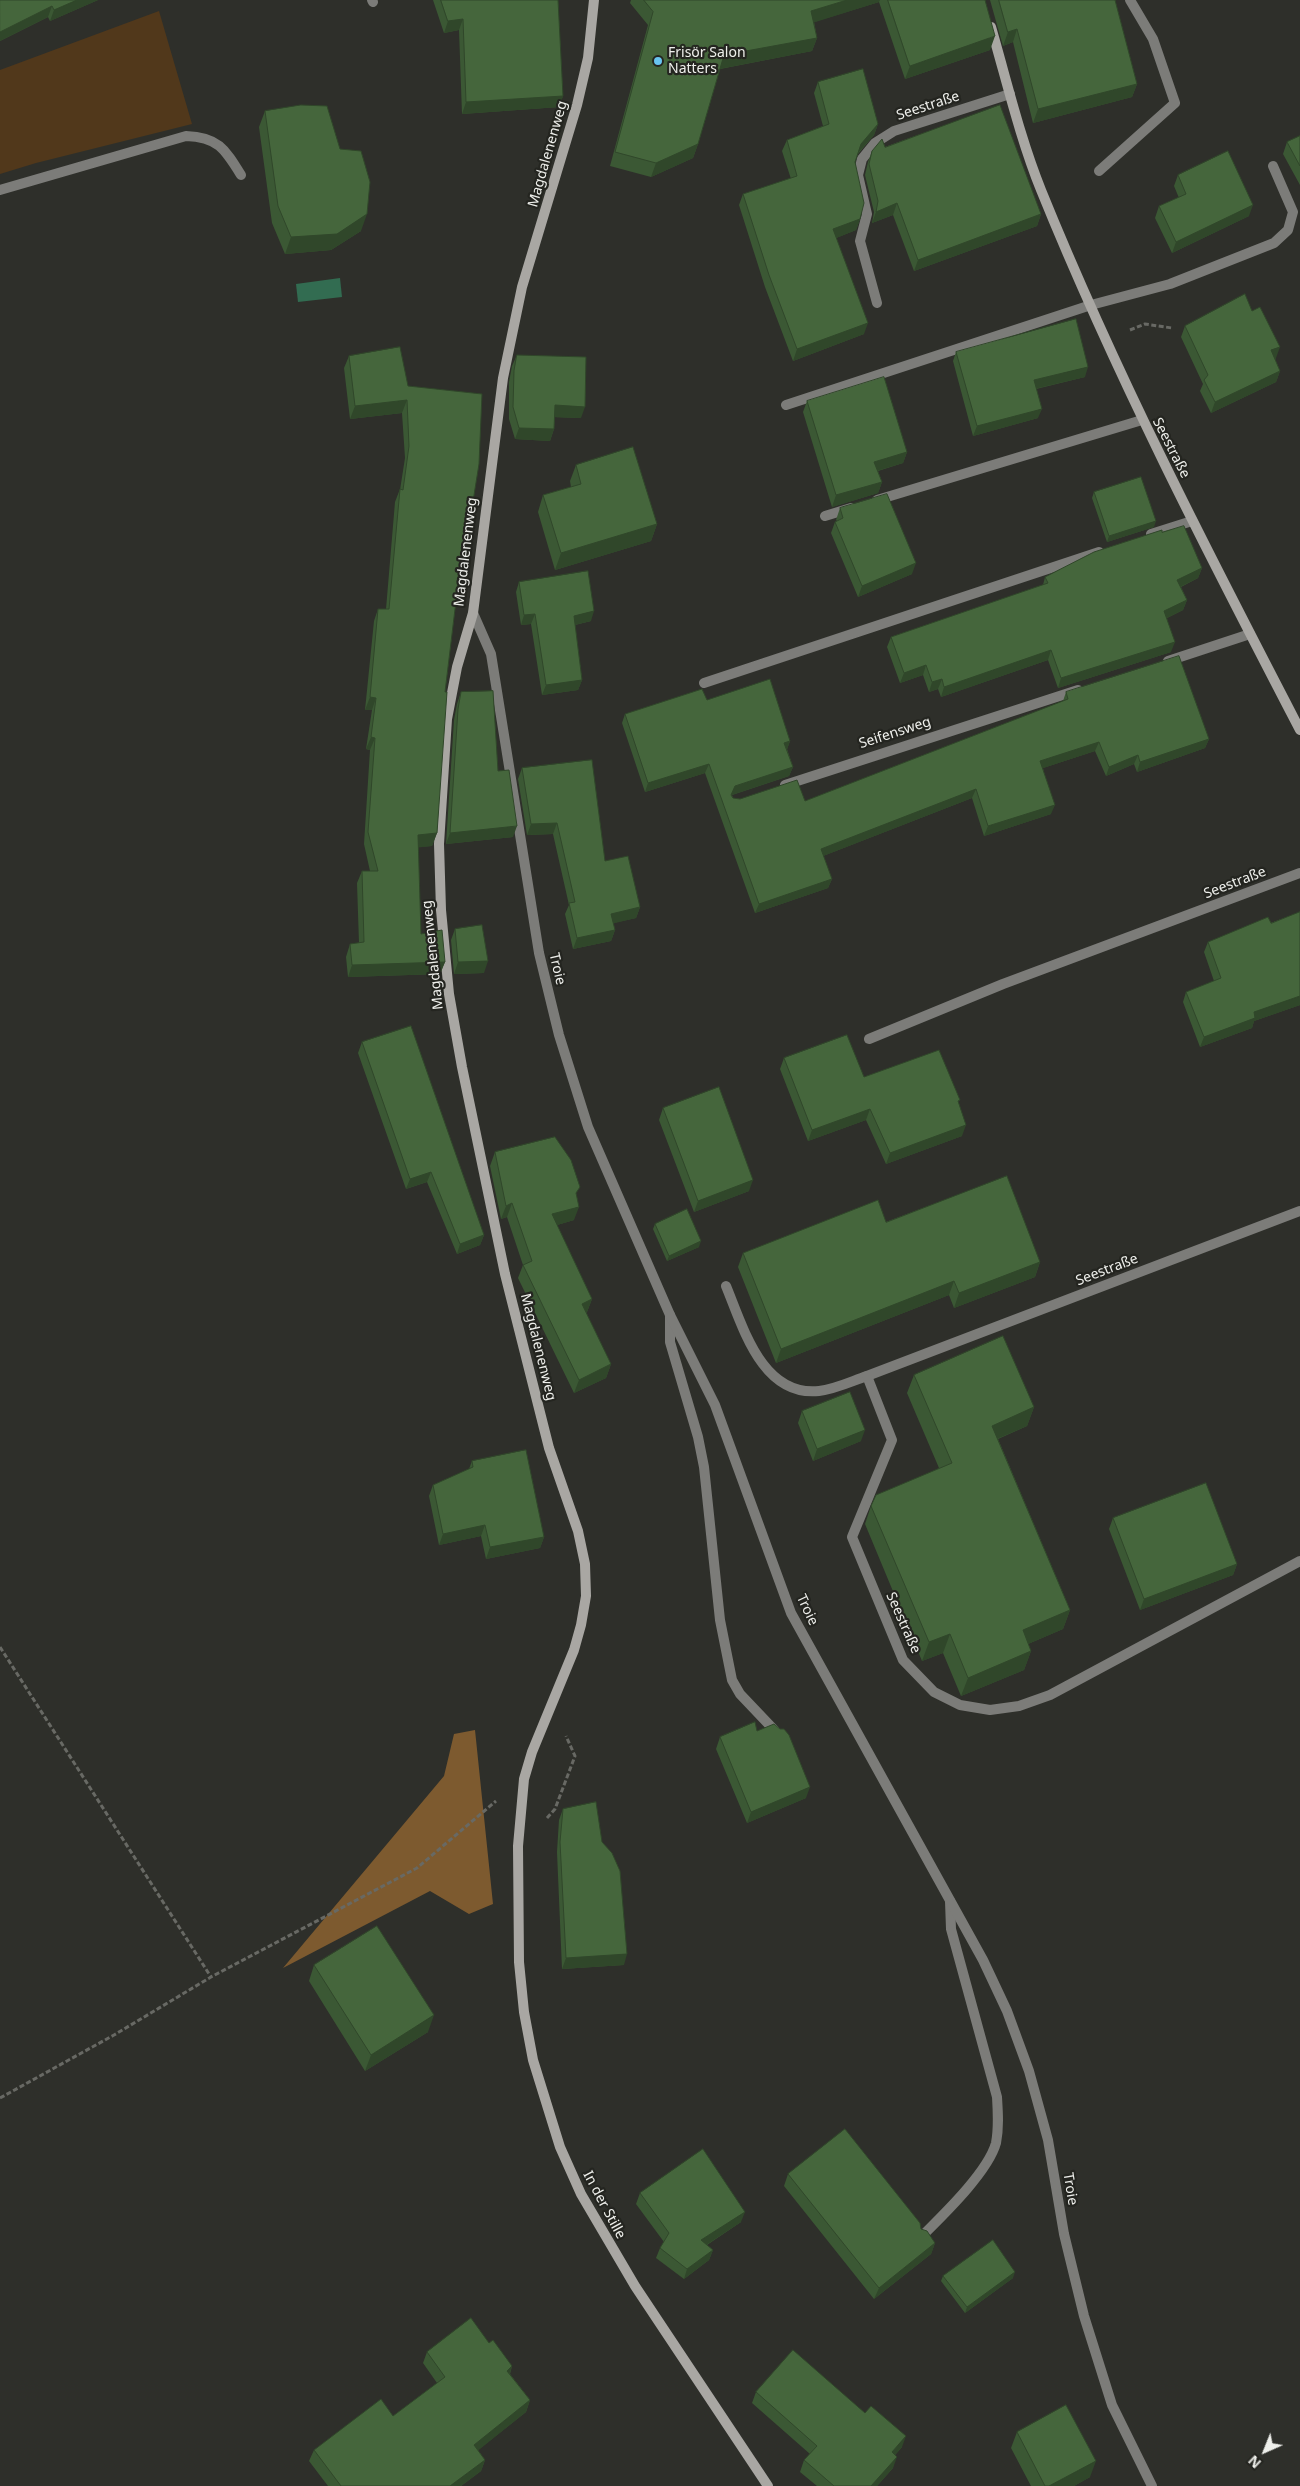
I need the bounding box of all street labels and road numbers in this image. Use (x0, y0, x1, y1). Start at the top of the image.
street label: Seestraße (894, 88, 962, 124)
street label: Magdalenenweg (525, 99, 571, 209)
street label: Seestraße (1149, 415, 1193, 481)
street label: Magdalenenweg (451, 496, 481, 608)
street label: Seifensweg (857, 713, 933, 753)
street label: Seestraße (1201, 863, 1269, 903)
street label: Magdalenenweg (419, 900, 447, 1010)
street label: Troie (545, 951, 569, 987)
street label: Seestraße (1073, 1250, 1141, 1290)
street label: Magdalenenweg (517, 1292, 559, 1402)
street label: Seestraße (882, 1590, 924, 1656)
street label: Troie (793, 1592, 821, 1628)
street label: In der Stille (579, 2168, 629, 2242)
street label: Troie (1059, 2172, 1081, 2206)

